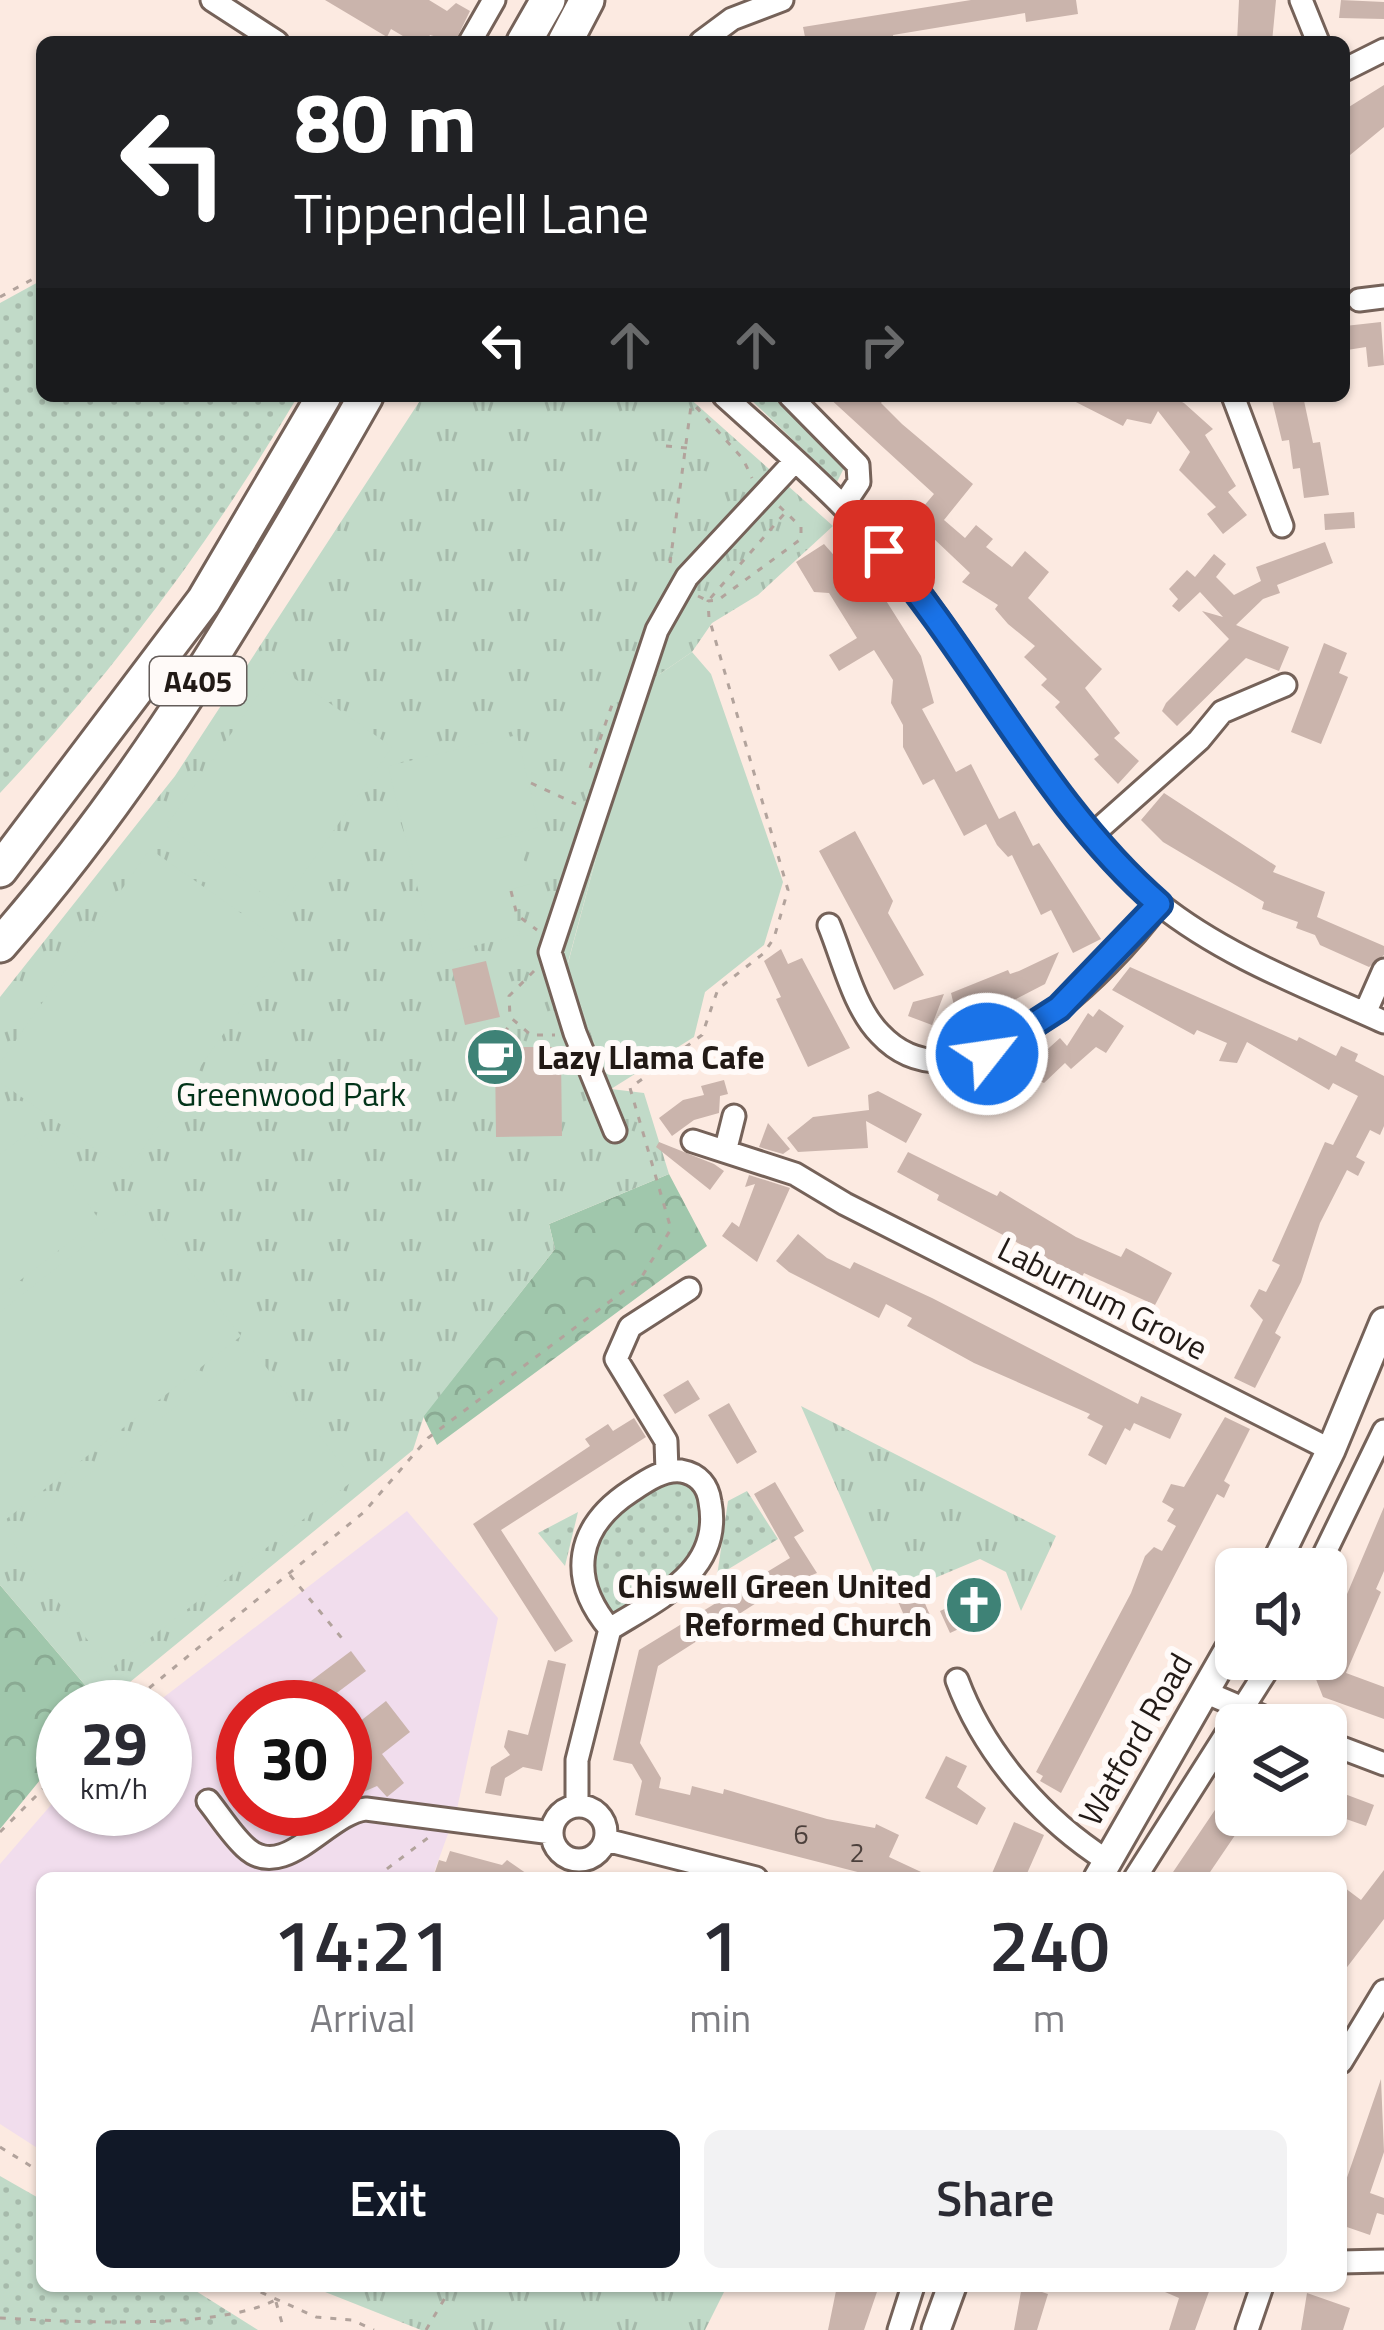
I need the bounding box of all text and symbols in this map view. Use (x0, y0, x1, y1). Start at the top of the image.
text: 80 m (294, 57, 477, 185)
icon: left (96, 84, 252, 240)
text: Tippendell Lane (294, 172, 649, 254)
icon: left (471, 312, 537, 378)
icon: ahead (597, 312, 663, 378)
icon: ahead (723, 312, 789, 378)
icon: right (849, 312, 915, 378)
pin (833, 500, 935, 602)
icon: arrive (851, 518, 917, 584)
road number: A405 (150, 657, 246, 705)
position arrow (924, 991, 1050, 1117)
cafe icon: Lazy Llama Cafe (464, 1026, 526, 1088)
place label: Lazy Llama Cafe (537, 1032, 765, 1082)
park label: Greenwood Park (176, 1069, 406, 1119)
street label: Laburnum Grove (989, 1224, 1217, 1372)
map controls (1215, 1548, 1347, 1836)
button: sound (1215, 1548, 1347, 1680)
place label: Chiswell Green United Reformed Church (618, 1561, 932, 1649)
church icon: Chiswell Green United Reformed Church (943, 1574, 1005, 1636)
street label: Watford Road (1065, 1643, 1205, 1835)
speed limit sign: 30 (216, 1680, 372, 1836)
text: 29 (80, 1697, 148, 1788)
button: layers (1215, 1704, 1347, 1836)
text: km/h (80, 1765, 148, 1811)
house number: 6 (793, 1813, 809, 1854)
house number: 2 (849, 1831, 865, 1872)
text: 14:21 (273, 1889, 452, 1999)
text: 1 (700, 1889, 740, 1999)
text: 240 (989, 1889, 1110, 1999)
text: Arrival (310, 1988, 416, 2047)
text: min (689, 1988, 751, 2047)
text: m (1033, 1988, 1065, 2047)
button: Exit (96, 2130, 680, 2268)
button: Share (704, 2130, 1287, 2268)

